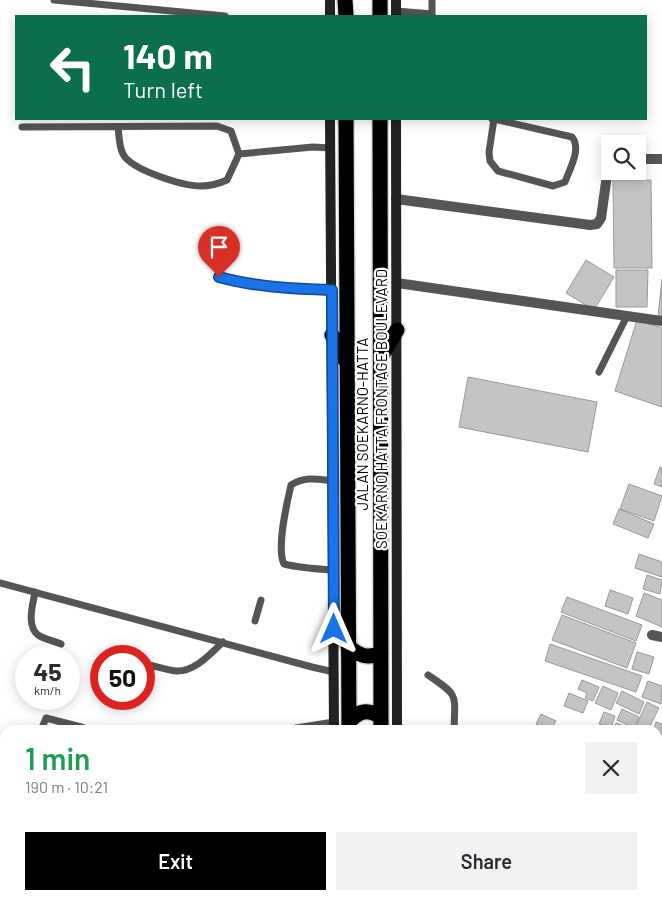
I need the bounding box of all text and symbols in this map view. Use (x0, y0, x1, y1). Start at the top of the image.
text: 140 m (123, 34, 213, 76)
icon: left (40, 35, 105, 100)
text: Turn left (123, 76, 203, 102)
map controls (601, 135, 646, 180)
button: search (601, 135, 646, 180)
pin (198, 226, 240, 277)
icon: arrive (205, 233, 233, 261)
street label: SOEKARNO HATTA FRONTAGE BOULEVARD (372, 269, 390, 549)
street label: JALAN SOEKARNO-HATTA (353, 338, 371, 510)
position arrow (307, 602, 359, 654)
speed limit sign: 50 (90, 645, 155, 710)
text: 45 (33, 656, 62, 686)
text: km/h (34, 683, 61, 697)
text: 1 min (25, 740, 90, 776)
button: close (585, 742, 637, 794)
text: 190 m · 10:21 (25, 777, 108, 796)
button: Exit (25, 832, 326, 890)
button: Share (336, 832, 637, 890)

